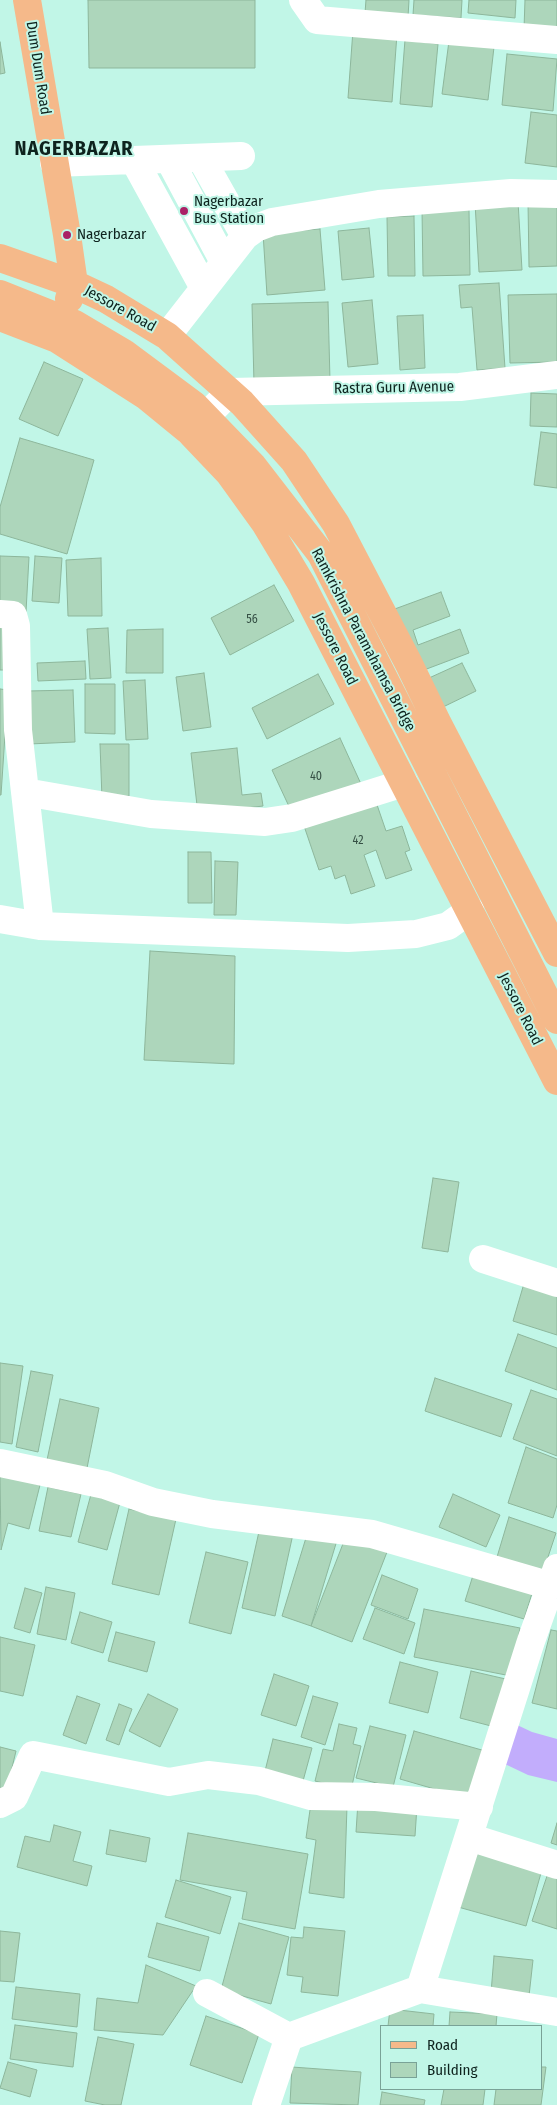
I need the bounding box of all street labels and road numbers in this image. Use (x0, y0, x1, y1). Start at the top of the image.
street label: Dum Dum Road (22, 20, 54, 116)
street label: Jessore Road (81, 282, 159, 336)
street label: Rastra Guru Avenue (334, 378, 454, 398)
street label: Ramkrishna Paramahamsa Bridge (307, 545, 419, 735)
street label: Jessore Road (309, 610, 361, 688)
street label: Jessore Road (494, 970, 546, 1048)

